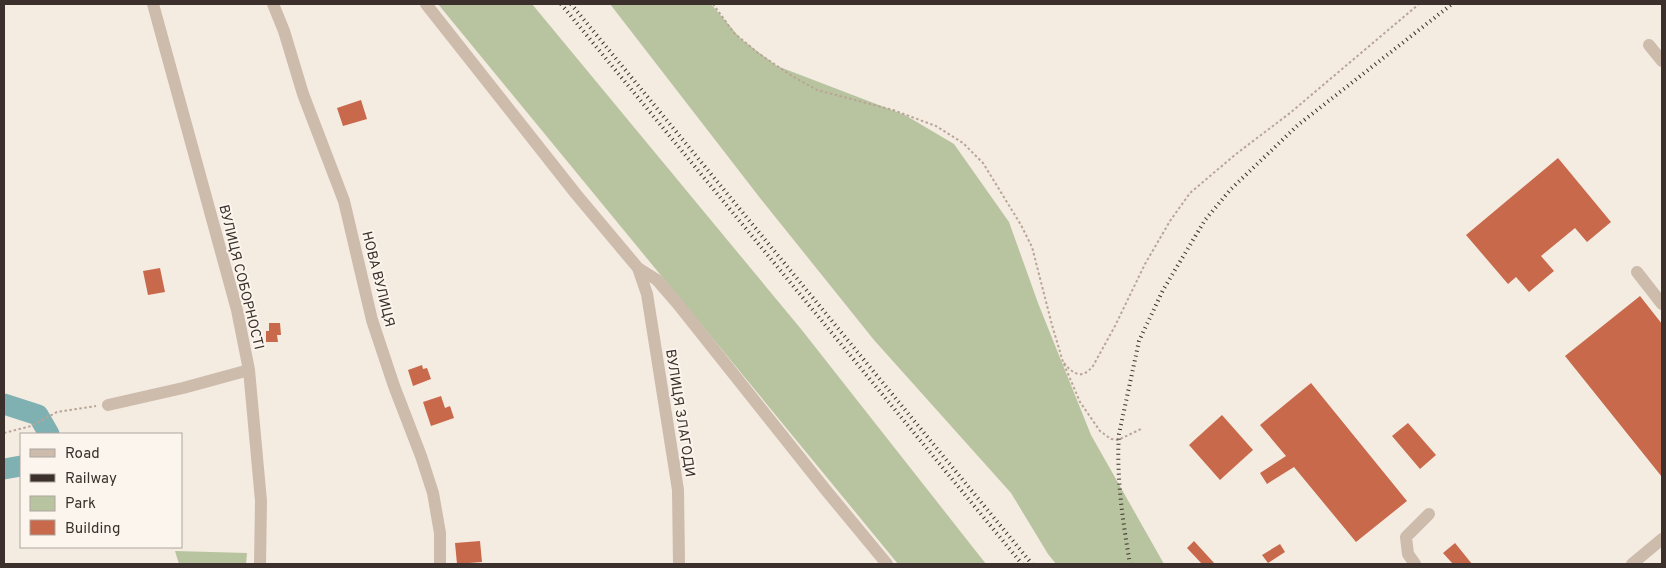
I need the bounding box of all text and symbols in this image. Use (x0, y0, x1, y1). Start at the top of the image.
street label: ВУЛИЦЯ СОБОРНОСТІ (214, 203, 267, 352)
street label: НОВА ВУЛИЦЯ (357, 230, 398, 329)
street label: ВУЛИЦЯ ЗЛАГОДИ (661, 348, 698, 478)
legend (20, 433, 182, 548)
text: Road (65, 445, 100, 464)
text: Railway (65, 470, 117, 489)
text: Park (65, 495, 96, 514)
text: Building (65, 520, 120, 539)

